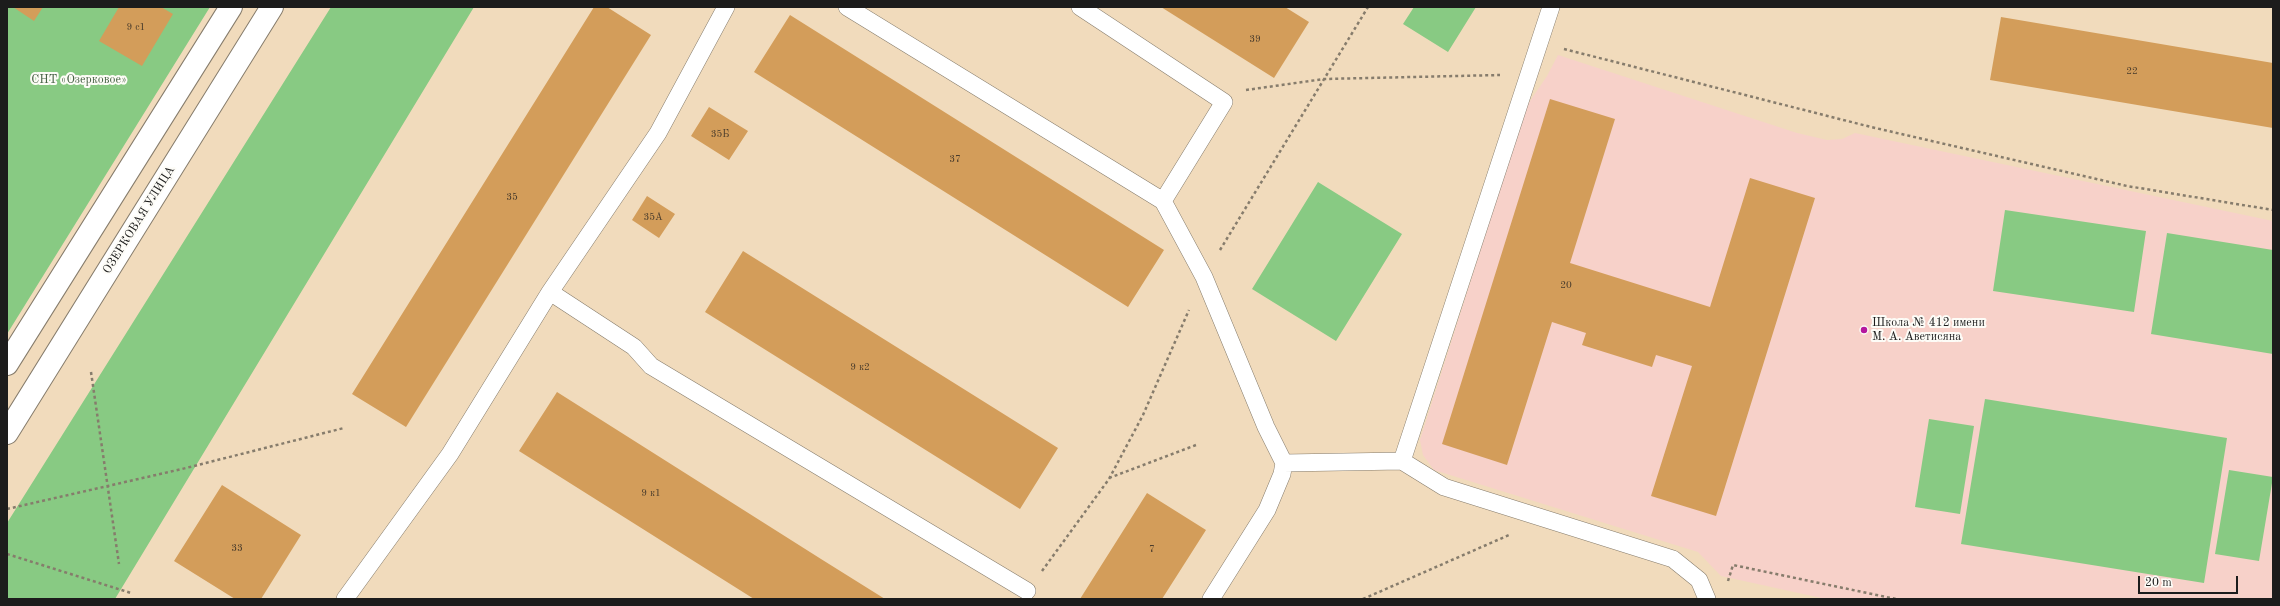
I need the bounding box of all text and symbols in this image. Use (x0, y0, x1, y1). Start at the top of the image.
house number: 9 с1 (127, 21, 145, 33)
house number: 39 (1249, 33, 1261, 45)
house number: 22 (2126, 65, 2138, 77)
park label: СНТ «Озерковое» (31, 73, 127, 87)
house number: 35Б (711, 128, 729, 140)
house number: 37 (949, 153, 961, 165)
street label: ОЗЕРКОВАЯ УЛИЦА (100, 163, 178, 277)
house number: 35 (506, 191, 518, 203)
house number: 35А (643, 211, 663, 223)
house number: 20 (1560, 279, 1572, 291)
place label: Школа № 412 имени М. А. Аветисяна (1872, 316, 1985, 344)
marker: Школа № 412 имени М. А. Аветисяна (1859, 325, 1869, 335)
house number: 9 к2 (850, 361, 870, 373)
house number: 9 к1 (641, 487, 661, 499)
house number: 33 (231, 542, 243, 554)
house number: 7 (1149, 543, 1155, 555)
scale bar (2140, 568, 2240, 594)
text: 20 m (2145, 577, 2172, 589)

